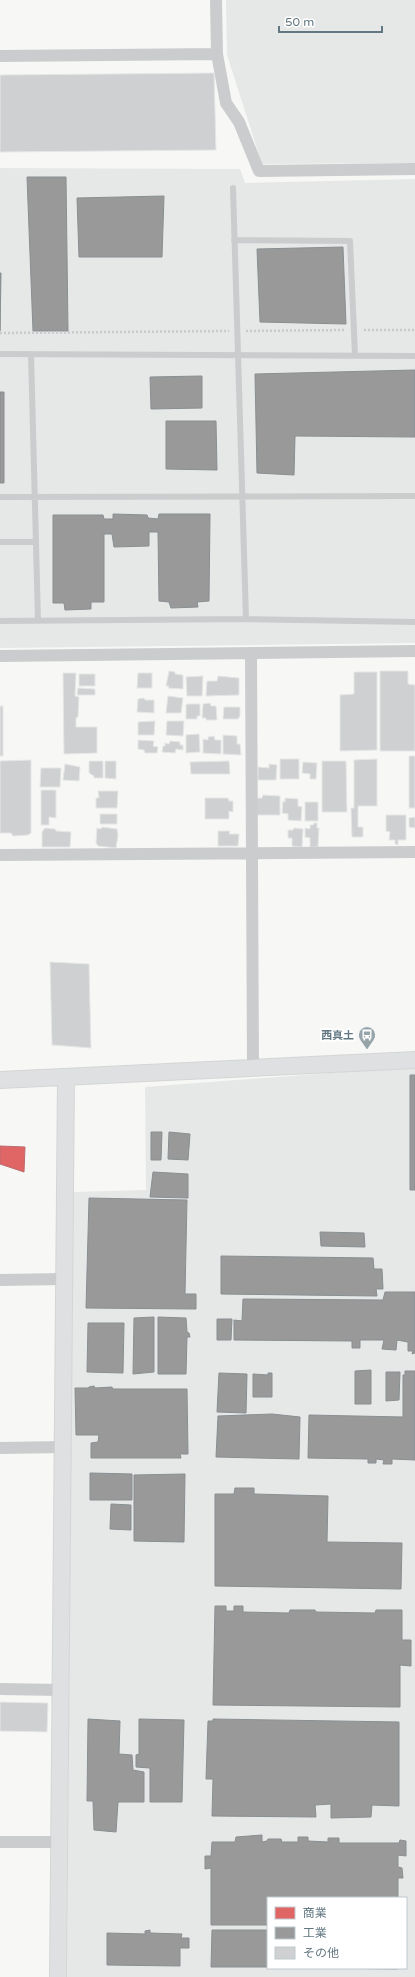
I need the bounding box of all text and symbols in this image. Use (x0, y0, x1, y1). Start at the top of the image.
scale bar (279, 8, 382, 34)
text: 50 m (285, 15, 314, 29)
bus stop icon: 西真土 (357, 1025, 377, 1050)
place label: 西真土 (321, 1029, 354, 1042)
legend (267, 1897, 407, 1969)
text: 商業 (303, 1906, 327, 1920)
text: 工業 (303, 1926, 327, 1940)
text: その他 (303, 1946, 339, 1960)

